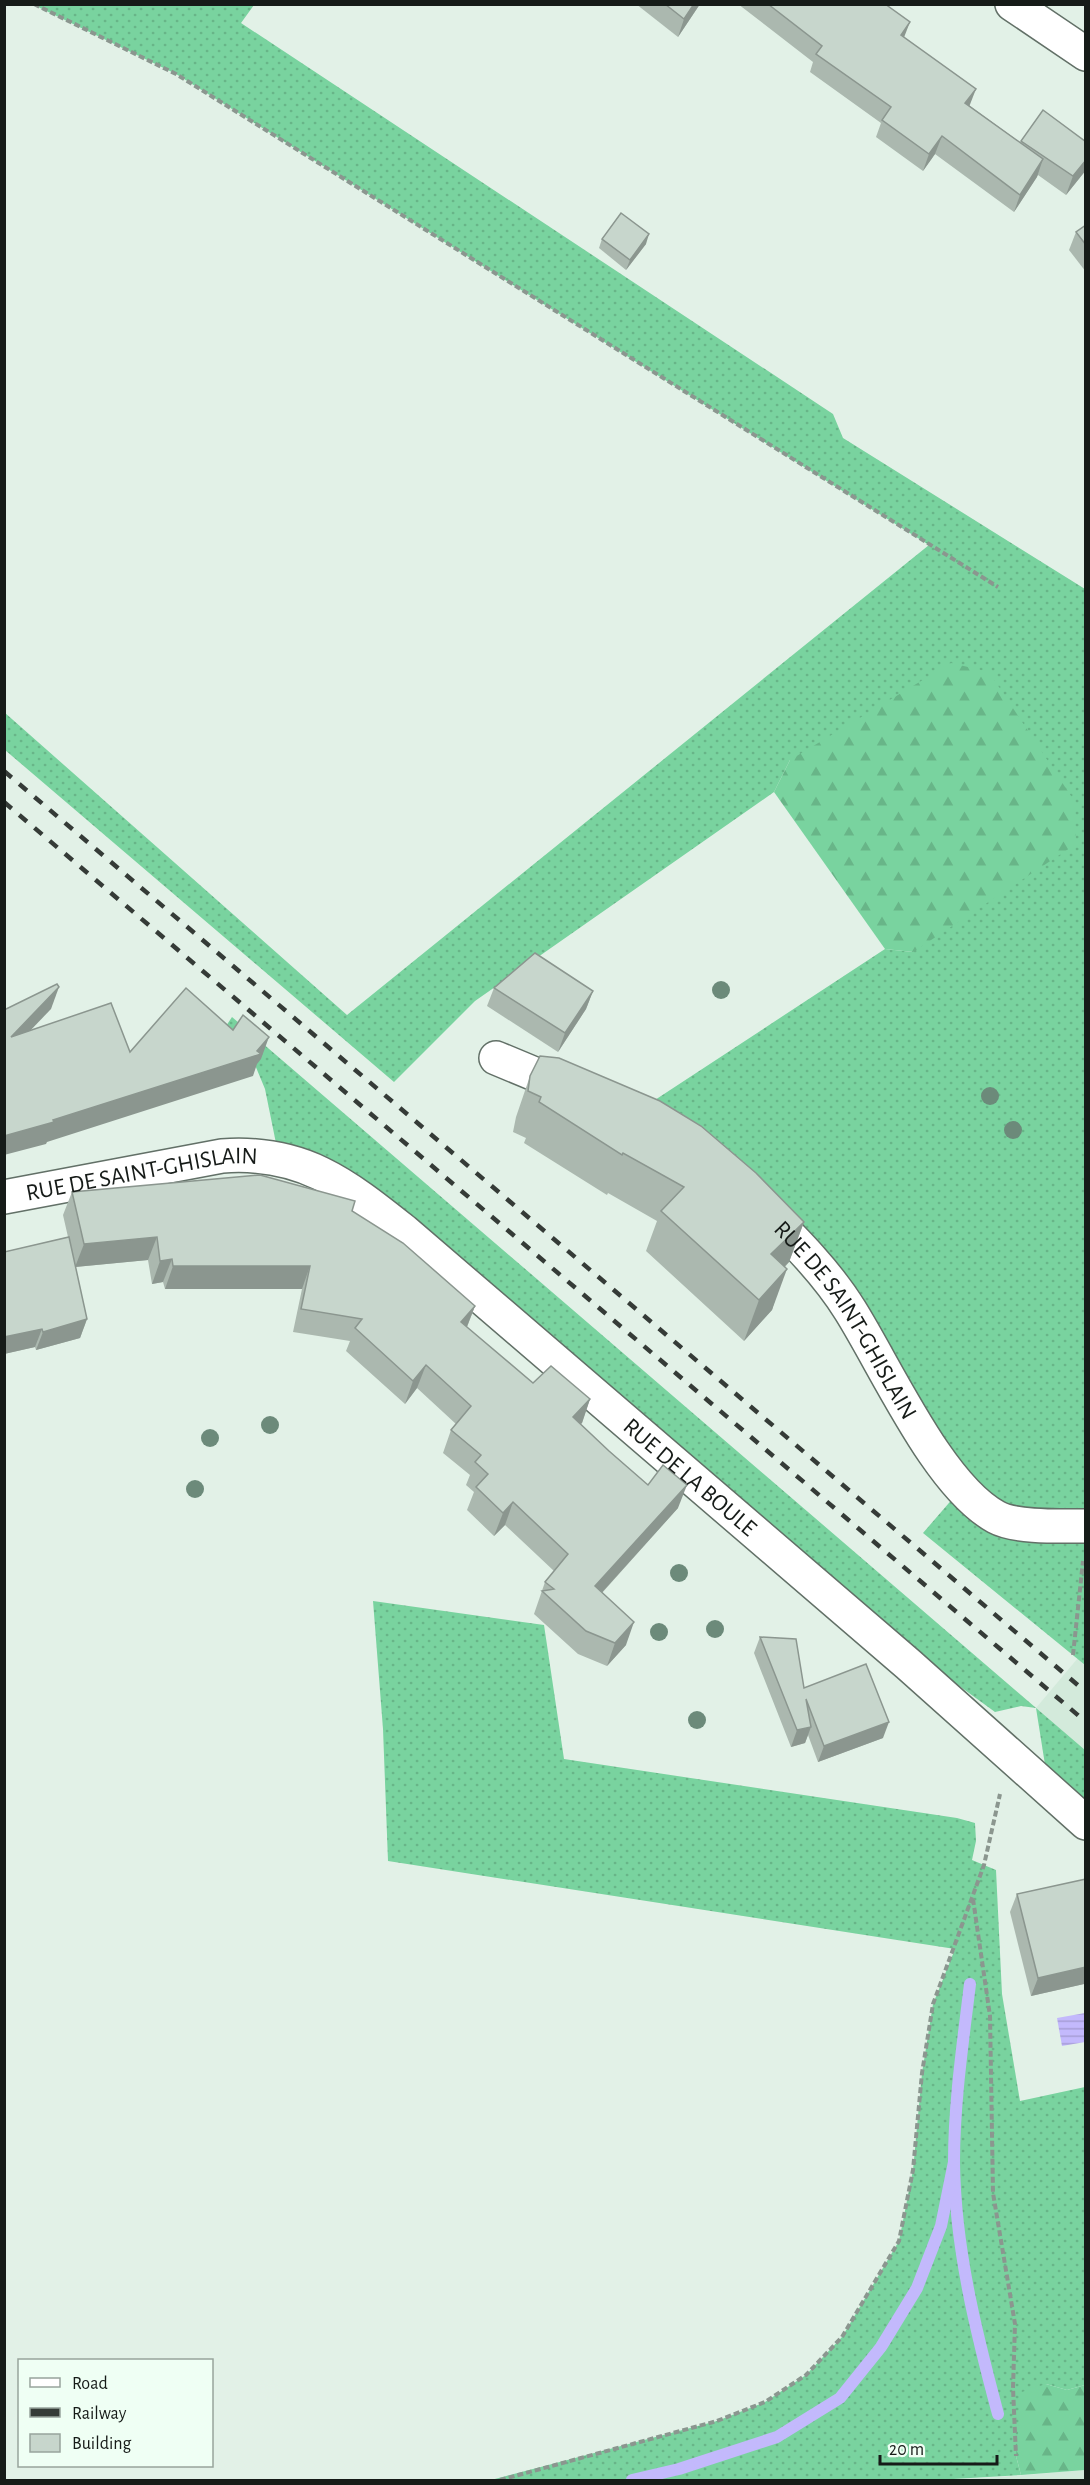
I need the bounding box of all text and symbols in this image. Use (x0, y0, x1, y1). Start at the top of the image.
street label: RUE DE SAINT-GHISLAIN (24, 1144, 258, 1206)
street label: RUE DE SAINT-GHISLAIN (769, 1217, 921, 1424)
street label: RUE DE LA BOULE (618, 1414, 761, 1541)
legend (18, 2359, 213, 2467)
text: Road (72, 2375, 108, 2393)
text: Railway (72, 2405, 127, 2423)
scale bar (880, 2428, 997, 2466)
text: Building (72, 2435, 132, 2453)
text: 20 m (889, 2441, 924, 2459)

